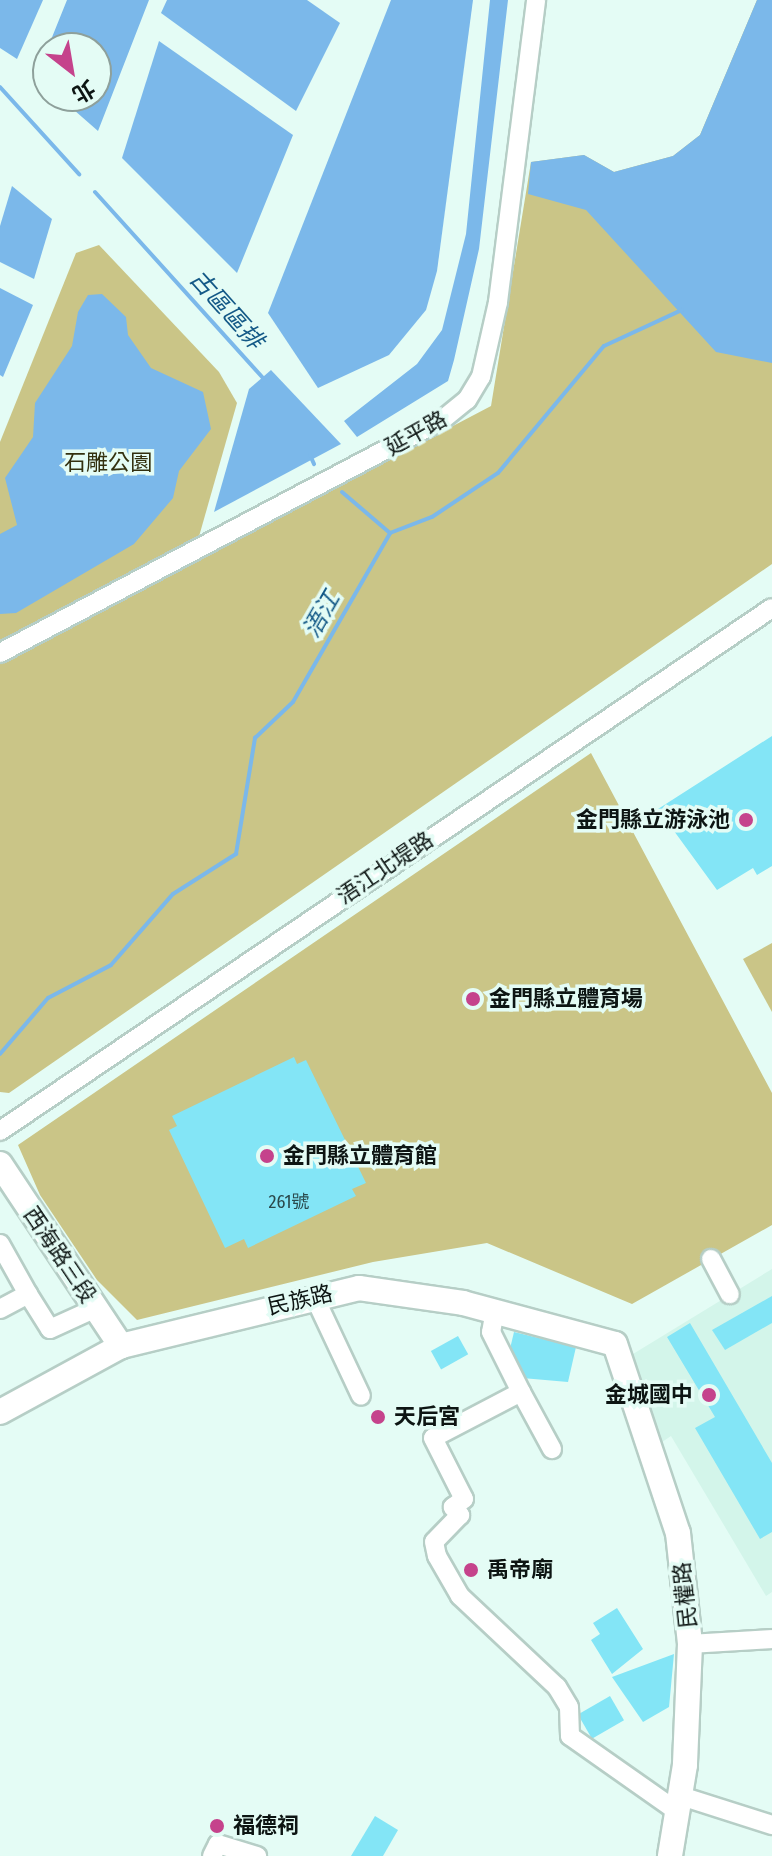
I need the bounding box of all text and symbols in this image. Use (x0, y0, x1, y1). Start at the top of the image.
north arrow (32, 32, 112, 112)
text: 北 (67, 74, 100, 109)
water label: 古區區排 (183, 265, 269, 355)
street label: 延平路 (381, 405, 451, 461)
park label: 石雕公園 (64, 450, 152, 476)
water label: 浯江 (298, 587, 346, 643)
place label: 金門縣立游泳池 (576, 807, 730, 833)
marker: 金門縣立游泳池 (737, 811, 755, 829)
street label: 浯江北堤路 (332, 826, 438, 910)
place label: 金門縣立體育場 (489, 986, 643, 1012)
marker: 金門縣立體育場 (464, 990, 482, 1008)
place label: 金門縣立體育館 (283, 1143, 437, 1169)
marker: 金門縣立體育館 (258, 1147, 276, 1165)
house number: 261號 (268, 1191, 310, 1213)
street label: 西海路三段 (18, 1202, 102, 1308)
street label: 民族路 (265, 1280, 335, 1320)
place label: 金城國中 (605, 1382, 693, 1408)
marker: 金城國中 (700, 1386, 718, 1404)
place label: 天后宮 (394, 1404, 460, 1430)
marker: 天后宮 (369, 1408, 387, 1426)
place label: 禹帝廟 (487, 1557, 553, 1583)
marker: 禹帝廟 (462, 1561, 480, 1579)
street label: 民權路 (668, 1561, 702, 1629)
place label: 福德祠 (233, 1813, 299, 1839)
marker: 福德祠 (208, 1817, 226, 1835)

